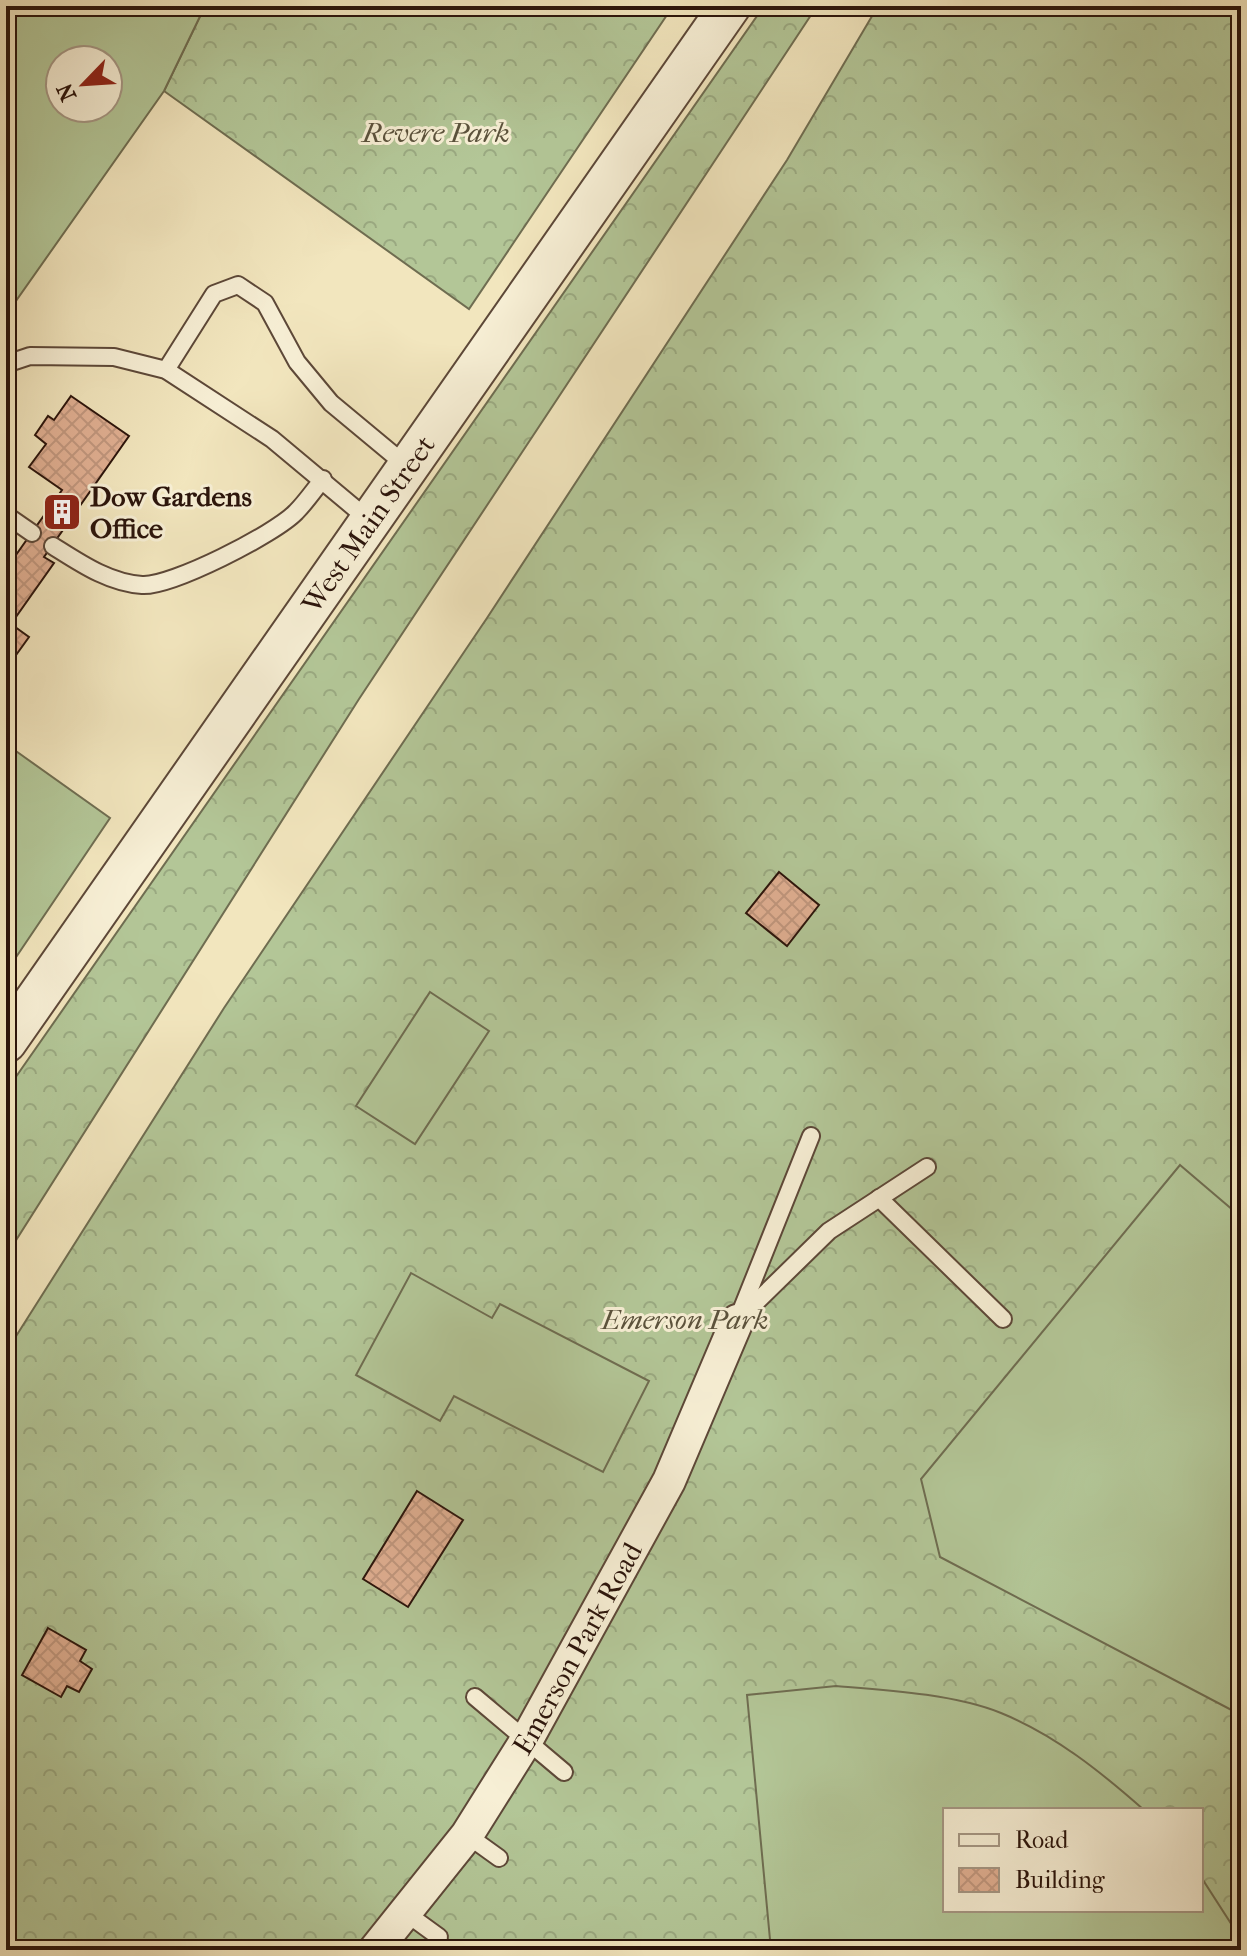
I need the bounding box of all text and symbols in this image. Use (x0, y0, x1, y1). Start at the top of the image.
north arrow (44, 44, 124, 124)
text: N (51, 79, 82, 105)
park label: Revere Park (360, 116, 510, 149)
street label: West Main Street (294, 429, 441, 620)
place label: Dow Gardens Office (90, 480, 252, 545)
building icon: Dow Gardens Office (41, 491, 83, 533)
park label: Emerson Park (600, 1303, 768, 1336)
street label: Emerson Park Road (505, 1536, 649, 1760)
legend (943, 1808, 1203, 1912)
text: Road (1015, 1826, 1069, 1854)
text: Building (1015, 1866, 1106, 1894)

